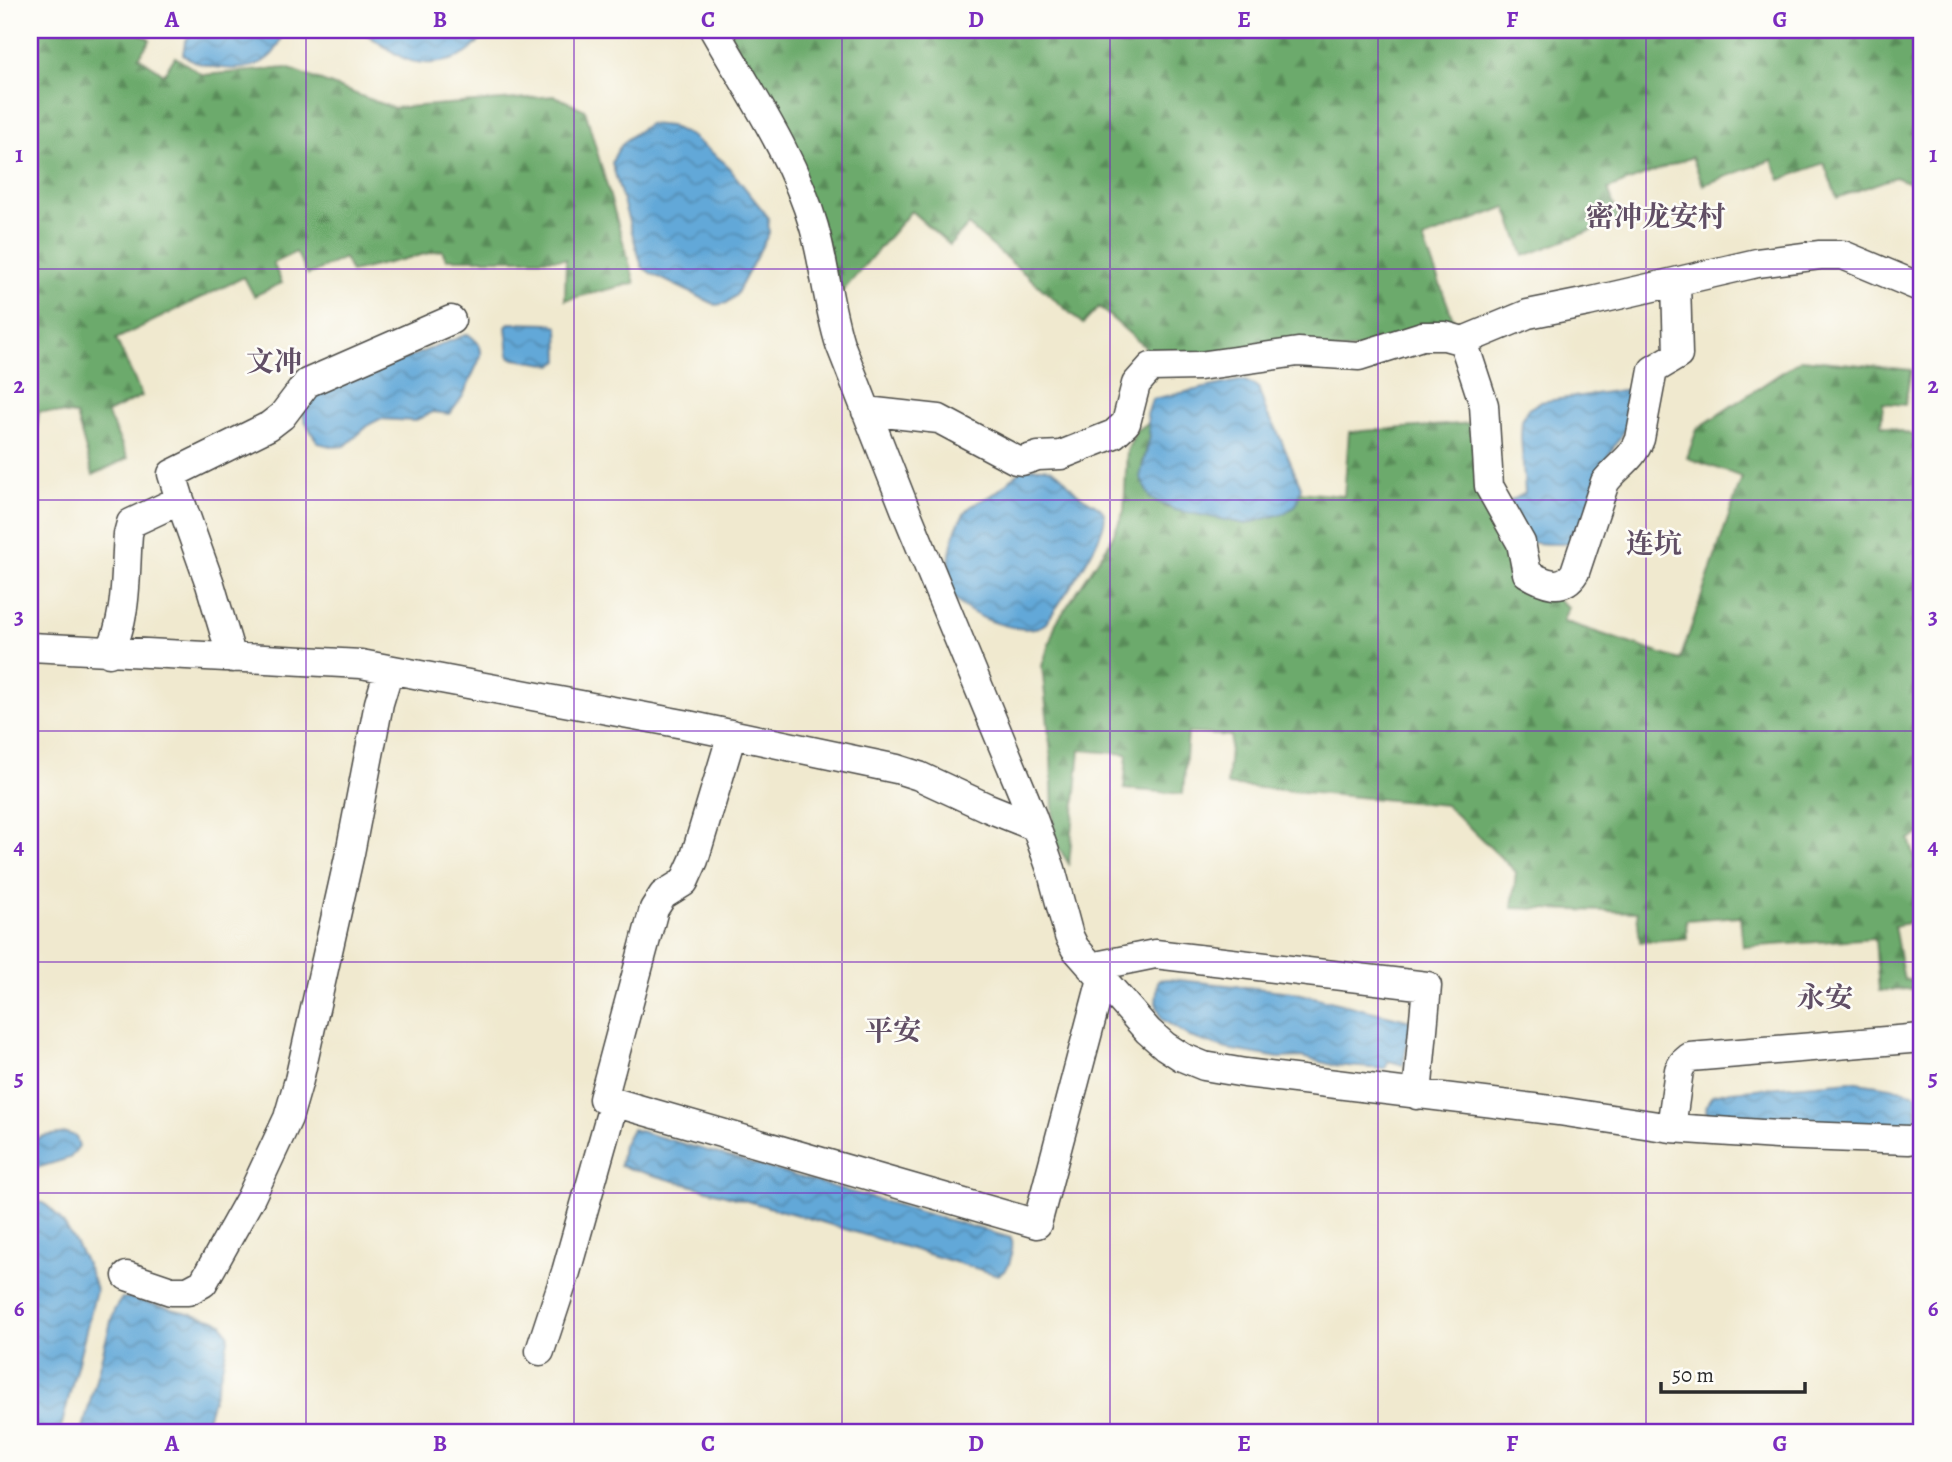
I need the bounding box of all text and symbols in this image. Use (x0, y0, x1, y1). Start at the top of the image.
text: A (164, 4, 180, 35)
text: B (433, 4, 447, 35)
text: C (701, 4, 715, 35)
text: D (968, 4, 984, 35)
text: E (1237, 4, 1251, 35)
text: F (1506, 4, 1519, 35)
text: G (1772, 4, 1788, 35)
text: 1 (15, 139, 23, 170)
text: 1 (1929, 139, 1937, 170)
district label: 密冲龙安村 (1586, 198, 1726, 236)
district label: 文冲 (246, 343, 302, 381)
text: 2 (13, 370, 25, 401)
text: 2 (1927, 370, 1939, 401)
district label: 连坑 (1626, 525, 1682, 563)
text: 3 (14, 601, 24, 632)
text: 3 (1928, 601, 1938, 632)
text: 4 (14, 831, 25, 862)
text: 4 (1928, 831, 1939, 862)
district label: 永安 (1797, 979, 1853, 1017)
district label: 平安 (865, 1012, 921, 1050)
text: 5 (14, 1062, 24, 1093)
text: 5 (1928, 1062, 1938, 1093)
text: 6 (14, 1293, 25, 1324)
text: 6 (1928, 1293, 1939, 1324)
scale bar (1661, 1350, 1805, 1394)
text: 50 m (1672, 1361, 1714, 1389)
text: A (164, 1428, 180, 1459)
text: B (433, 1428, 447, 1459)
text: C (701, 1428, 715, 1459)
text: D (968, 1428, 984, 1459)
text: E (1237, 1428, 1251, 1459)
text: F (1506, 1428, 1519, 1459)
text: G (1772, 1428, 1788, 1459)

